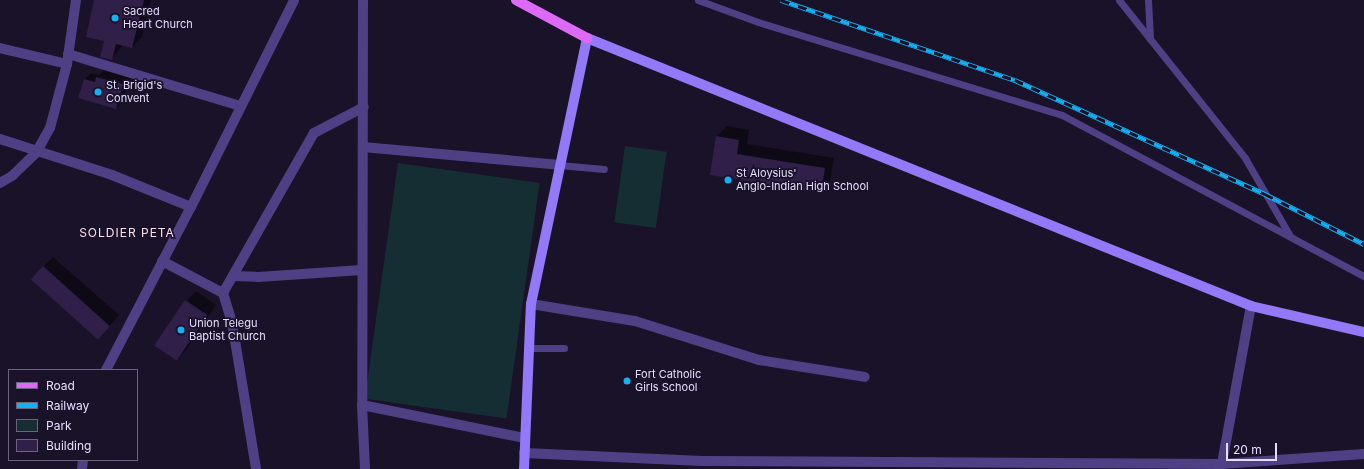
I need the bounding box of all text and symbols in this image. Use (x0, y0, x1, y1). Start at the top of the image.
place label: Sacred Heart Church (123, 5, 193, 31)
marker: Sacred Heart Church (110, 13, 120, 23)
place label: St. Brigid's Convent (106, 79, 162, 105)
marker: St. Brigid's Convent (93, 87, 103, 97)
place label: St Aloysius' Anglo-Indian High School (736, 167, 869, 193)
marker: St Aloysius' Anglo-Indian High School (723, 175, 733, 185)
district label: SOLDIER PETA (79, 226, 175, 240)
place label: Union Telegu Baptist Church (189, 317, 266, 343)
marker: Union Telegu Baptist Church (176, 325, 186, 335)
place label: Fort Catholic Girls School (635, 368, 701, 394)
legend (8, 369, 138, 461)
marker: Fort Catholic Girls School (622, 376, 632, 386)
text: Road (46, 378, 75, 393)
text: Railway (46, 398, 89, 413)
text: Park (46, 418, 72, 433)
scale bar (1228, 435, 1279, 461)
text: Building (46, 438, 91, 453)
text: 20 m (1233, 442, 1262, 457)

